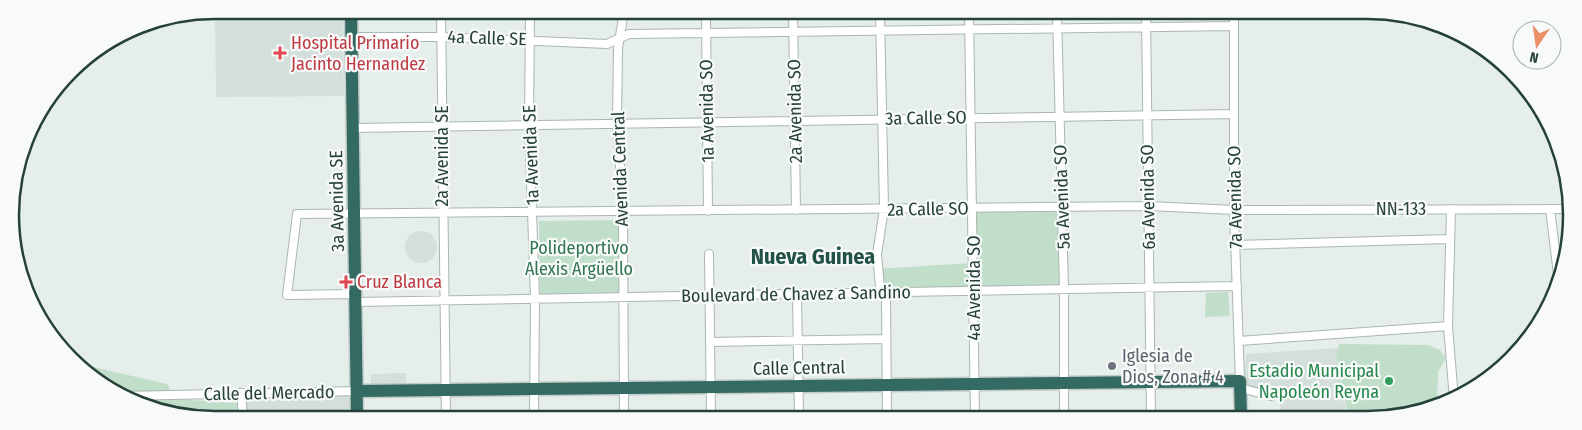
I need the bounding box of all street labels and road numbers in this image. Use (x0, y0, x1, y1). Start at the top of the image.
street label: 4a Calle SE (447, 26, 527, 50)
street label: 1a Avenida SO (695, 59, 719, 163)
street label: 2a Avenida SO (783, 59, 807, 163)
street label: 1a Avenida SE (518, 104, 544, 206)
street label: 2a Avenida SE (431, 105, 453, 207)
street label: 3a Calle SO (885, 106, 967, 130)
street label: Avenida Central (607, 111, 633, 227)
street label: 5a Avenida SO (1049, 144, 1075, 250)
street label: 6a Avenida SO (1136, 144, 1160, 250)
street label: 7a Avenida SO (1223, 145, 1247, 249)
street label: 3a Avenida SE (325, 150, 349, 252)
street label: 2a Calle SO (887, 197, 969, 221)
street label: NN-133 (1376, 198, 1426, 220)
street label: 4a Avenida SO (963, 235, 985, 341)
street label: Boulevard de Chavez a Sandino (681, 281, 911, 307)
street label: Calle Central (753, 356, 846, 380)
street label: Calle del Mercado (204, 381, 334, 405)

